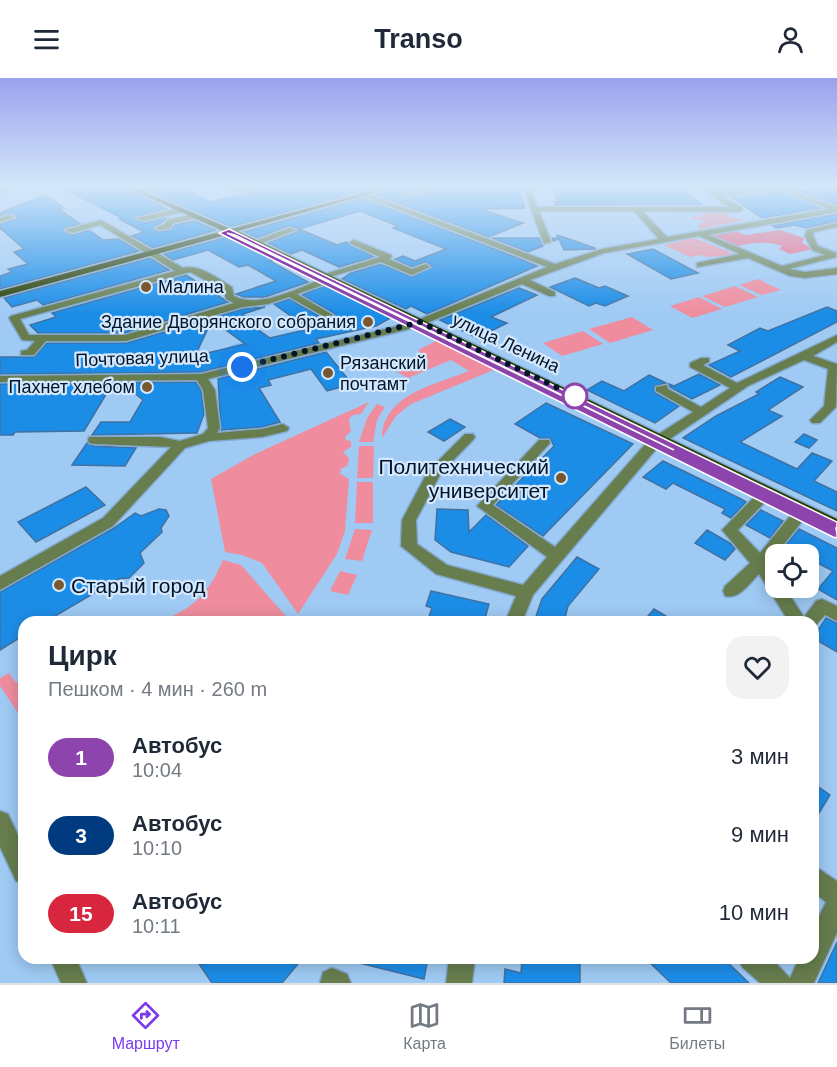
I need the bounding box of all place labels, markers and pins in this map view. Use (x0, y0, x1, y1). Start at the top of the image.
place label: Малина (158, 277, 225, 297)
marker: Малина (139, 280, 153, 294)
place label: Здание Дворянского собрания (101, 312, 356, 332)
marker: Здание Дворянского собрания (361, 315, 375, 329)
place label: Рязанский почтамт (340, 353, 426, 394)
marker: Рязанский почтамт (321, 366, 335, 380)
place label: Пахнет хлебом (8, 377, 135, 397)
marker: Пахнет хлебом (140, 380, 154, 394)
unlabelled marker (562, 383, 588, 409)
place label: Политехнический университет (379, 455, 549, 502)
marker: Политехнический университет (554, 471, 568, 485)
place label: Старый город (71, 574, 206, 597)
marker: Старый город (52, 578, 66, 592)

